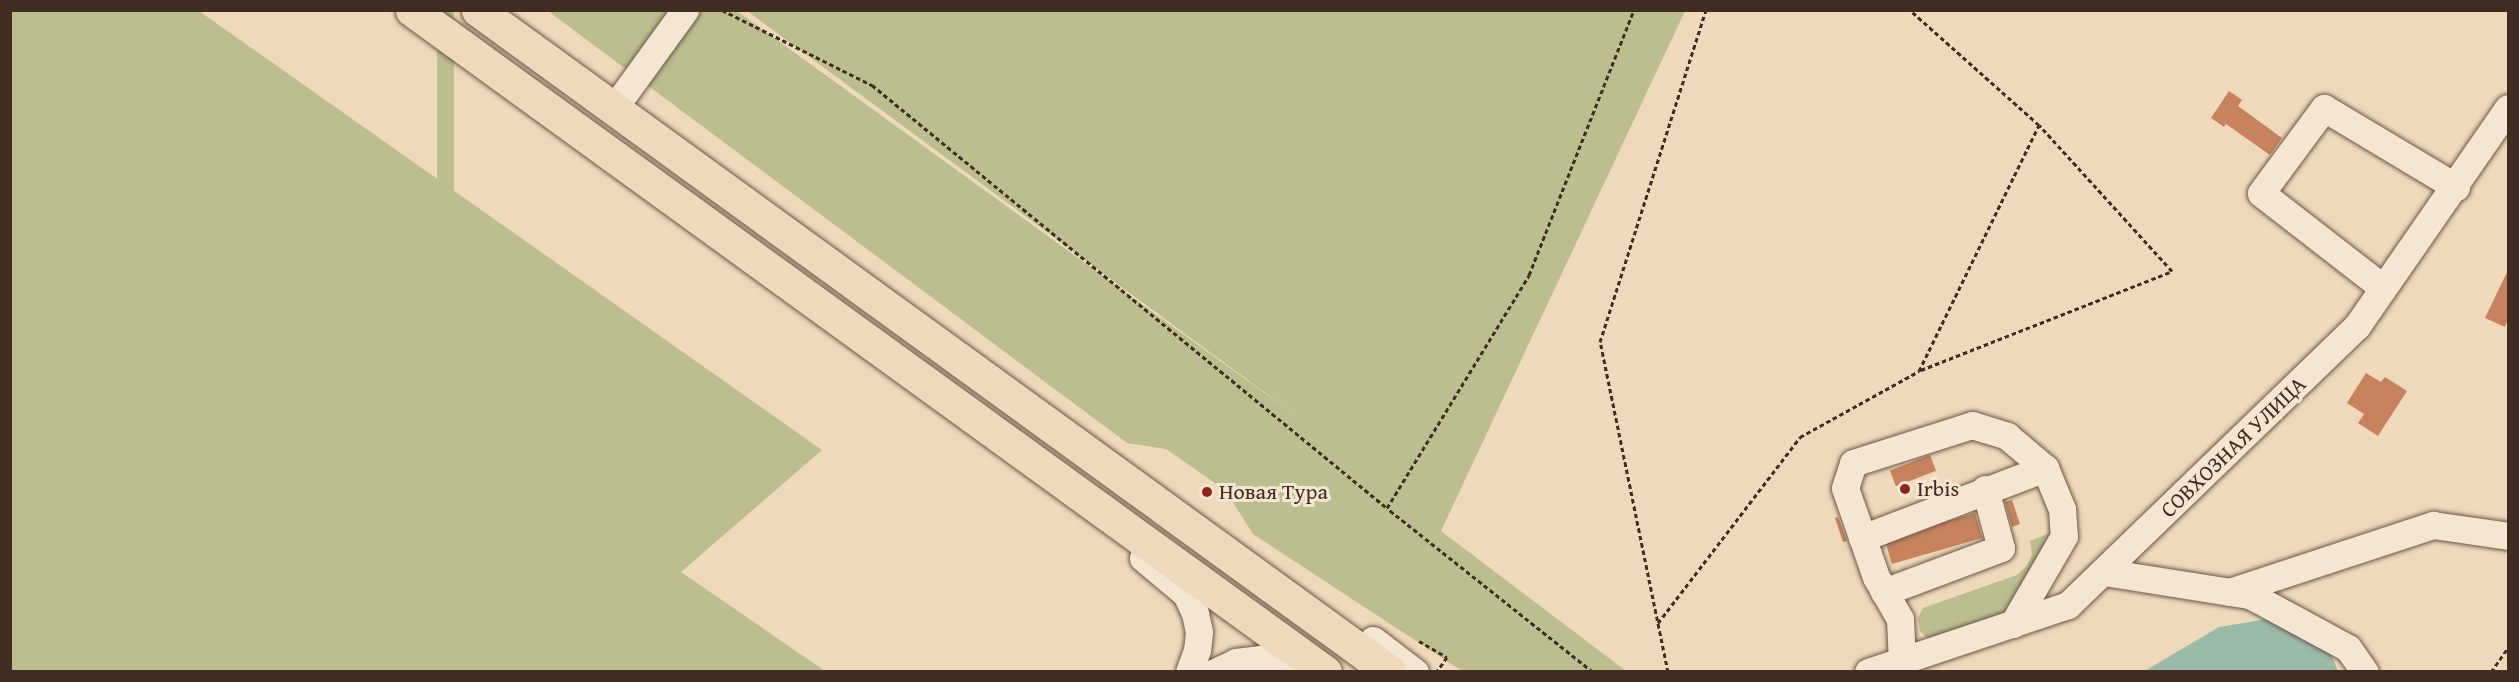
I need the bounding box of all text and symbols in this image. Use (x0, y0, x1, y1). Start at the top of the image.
street label: СОВХОЗНАЯ УЛИЦА (2155, 371, 2311, 523)
place label: Irbis (1917, 476, 1959, 502)
place label: Новая Тура (1219, 479, 1328, 505)
marker: Irbis (1898, 482, 1912, 496)
marker: Новая Тура (1200, 485, 1214, 499)

